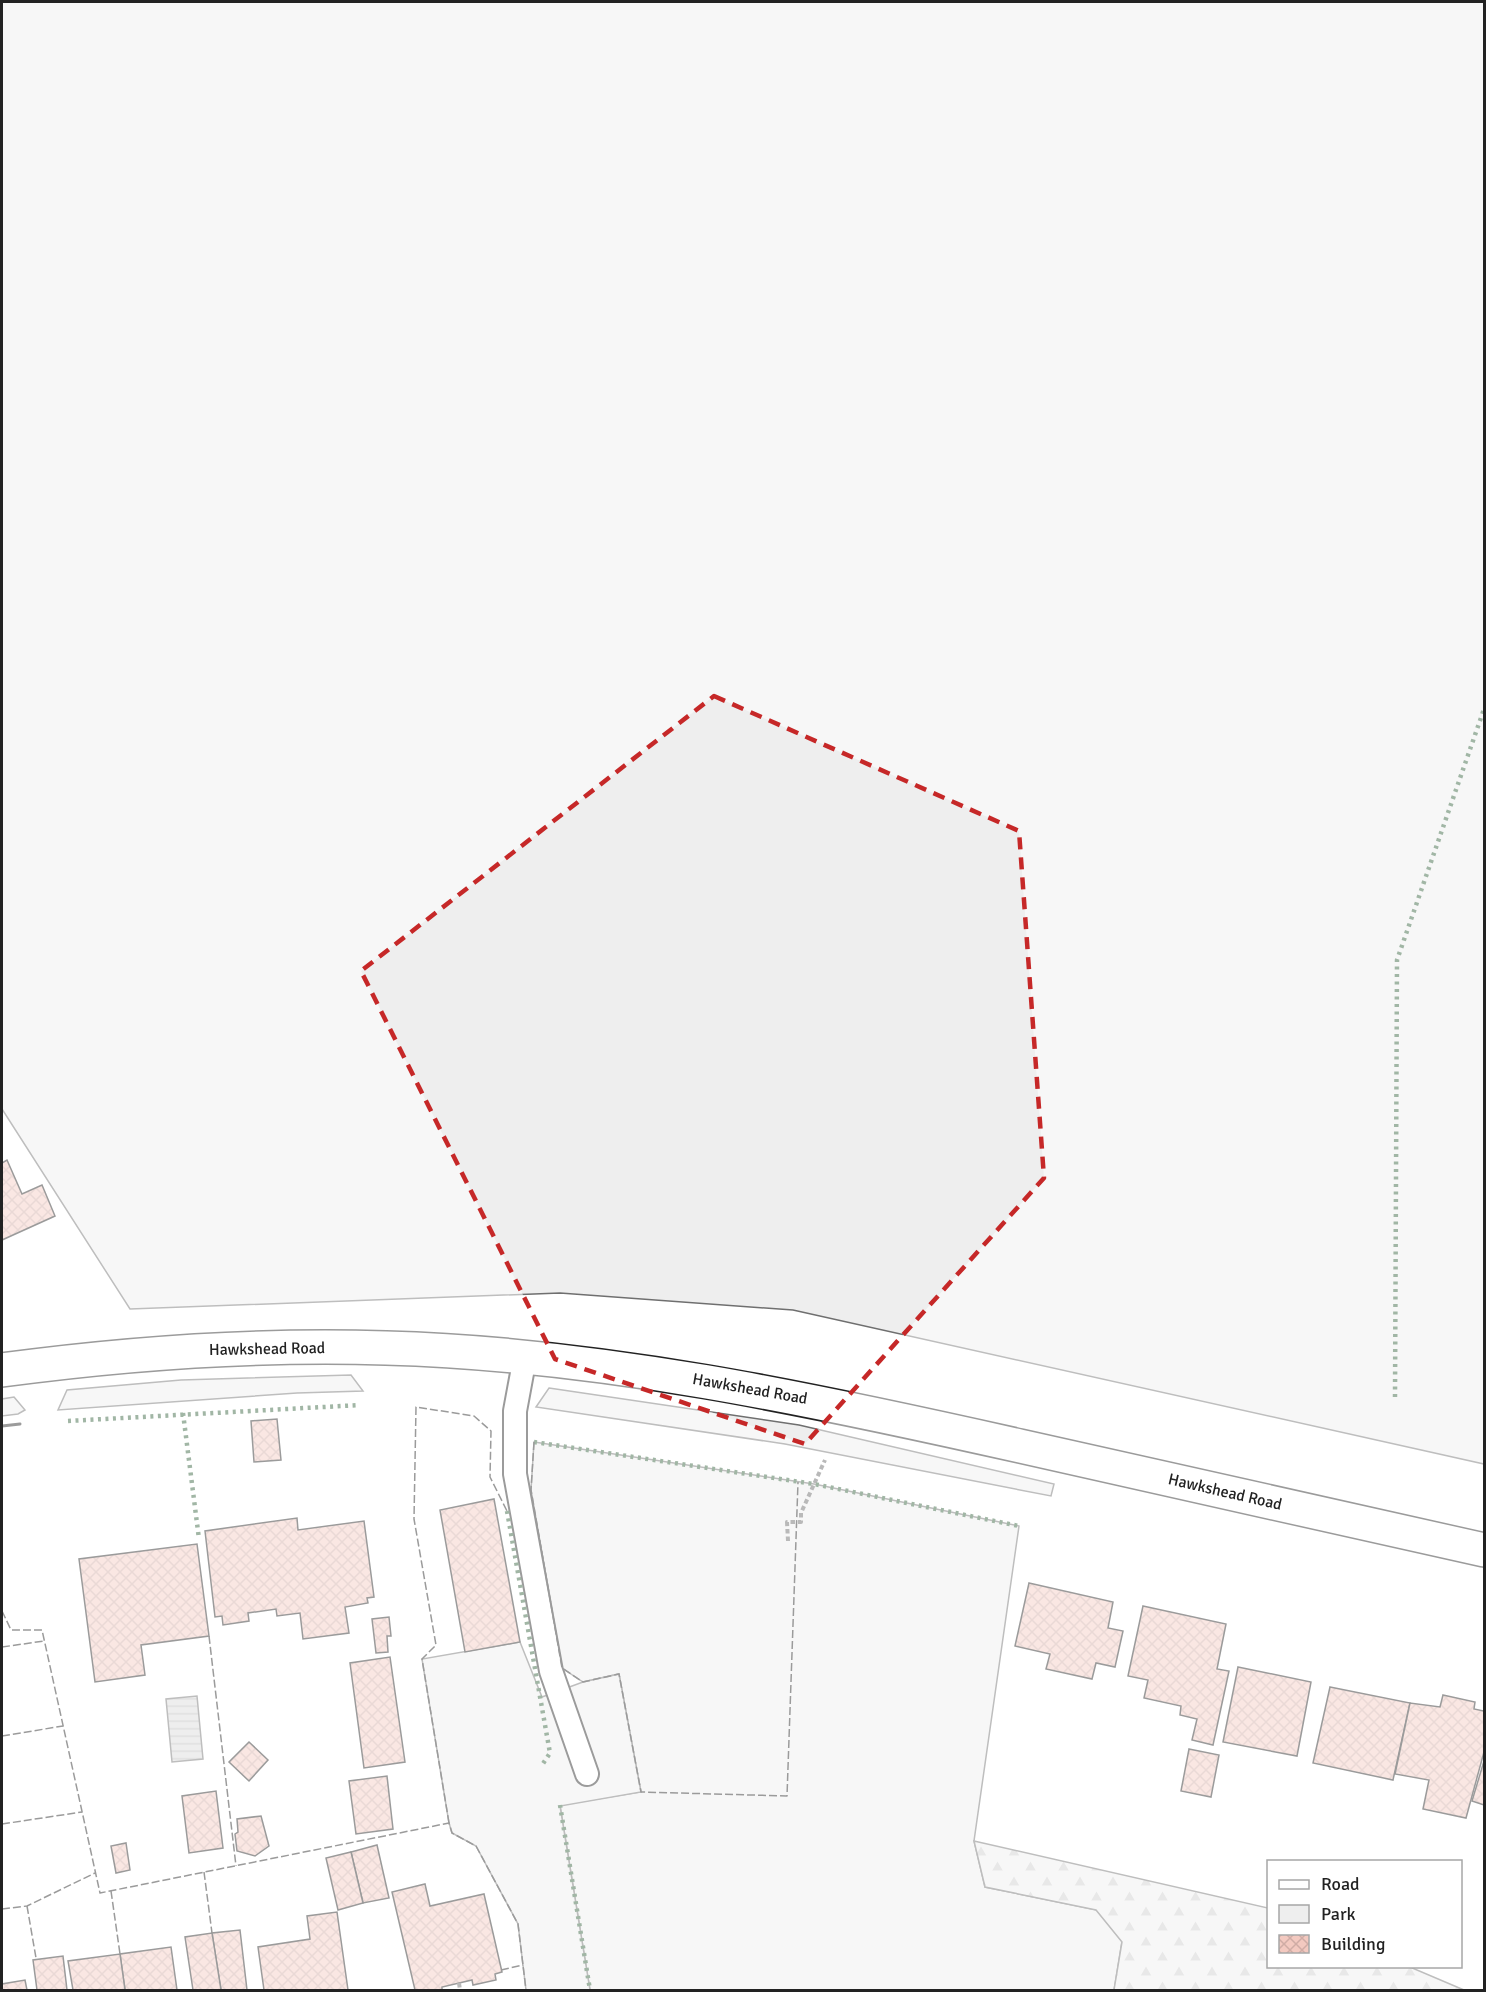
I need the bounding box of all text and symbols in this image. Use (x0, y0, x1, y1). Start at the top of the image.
street label: Hawkshead Road (209, 1338, 325, 1360)
street label: Hawkshead Road (691, 1369, 809, 1409)
street label: Hawkshead Road (1166, 1469, 1284, 1515)
legend (1267, 1860, 1462, 1968)
text: Road (1321, 1873, 1360, 1895)
text: Park (1321, 1903, 1356, 1925)
text: Building (1321, 1933, 1385, 1955)

